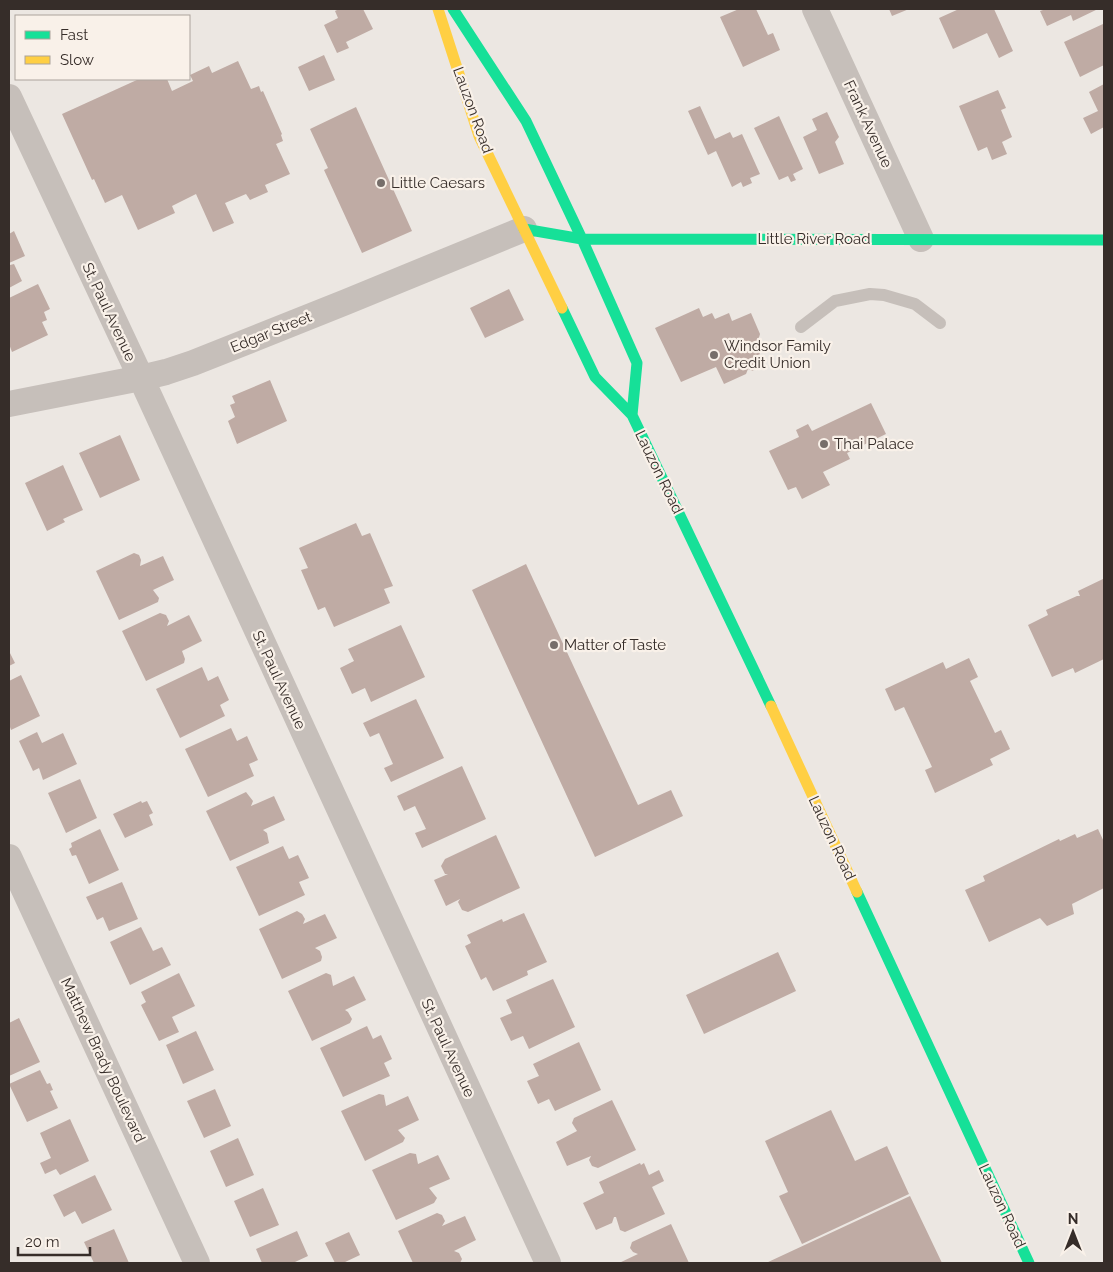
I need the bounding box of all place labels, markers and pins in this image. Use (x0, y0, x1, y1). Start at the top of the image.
place label: Little Caesars (391, 174, 485, 192)
marker: Little Caesars (375, 177, 387, 189)
place label: Windsor Family Credit Union (724, 337, 831, 372)
marker: Windsor Family Credit Union (708, 349, 720, 361)
place label: Thai Palace (834, 435, 914, 453)
marker: Thai Palace (818, 438, 830, 450)
place label: Matter of Taste (564, 636, 666, 654)
marker: Matter of Taste (548, 639, 560, 651)

